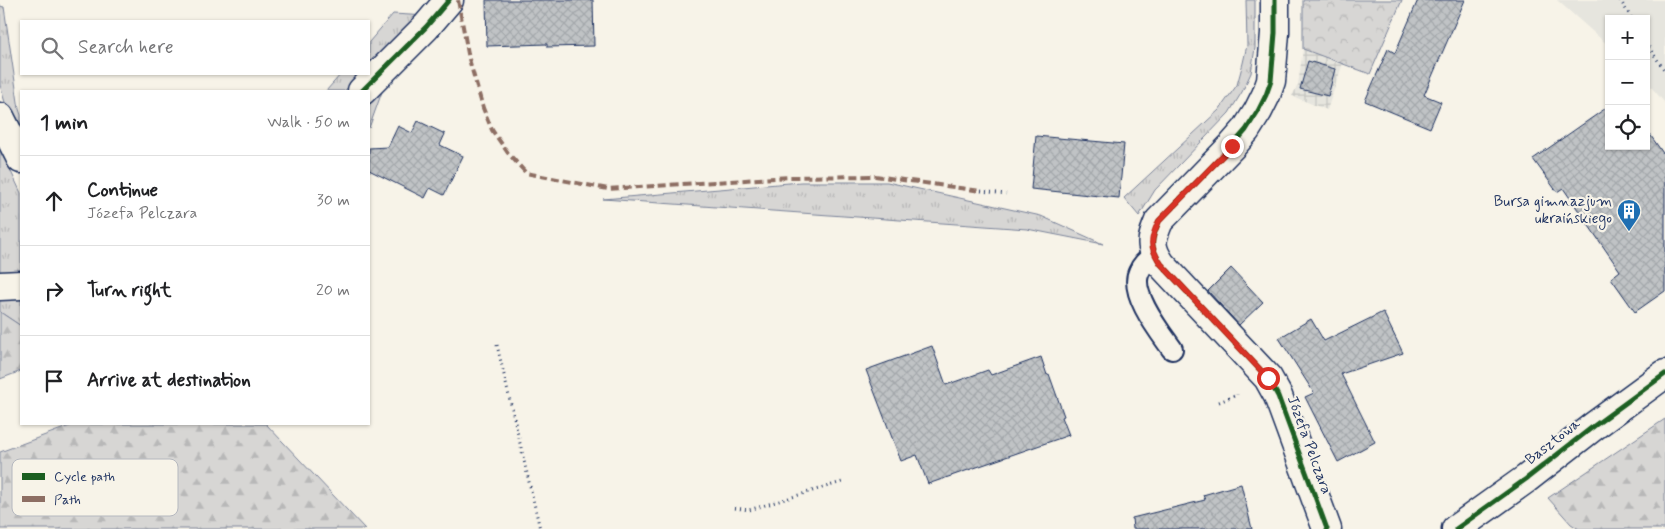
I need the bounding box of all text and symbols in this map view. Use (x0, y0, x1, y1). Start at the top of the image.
map controls (1605, 15, 1650, 150)
button: + (1605, 15, 1650, 60)
search box (20, 20, 370, 75)
icon: search (38, 34, 66, 62)
text: Search here (78, 35, 174, 60)
button: − (1605, 60, 1650, 105)
button: locate (1605, 105, 1650, 150)
text: 1 min (40, 109, 88, 137)
text: Walk · 50 m (267, 112, 350, 133)
route end (1221, 135, 1244, 158)
text: Continue (87, 178, 158, 203)
icon: ahead (40, 187, 68, 215)
text: 30 m (317, 190, 350, 211)
place label: Bursa gimnazjum ukraińskiego (1494, 192, 1612, 230)
building icon: Bursa gimnazjum ukraińskiego (1616, 198, 1642, 232)
text: Józefa Pelczara (87, 203, 197, 224)
icon: right (40, 277, 68, 305)
text: Turn right (87, 278, 171, 303)
text: 20 m (316, 280, 350, 301)
icon: arrive (40, 367, 68, 395)
route start (1257, 367, 1280, 390)
text: Arrive at destination (87, 368, 251, 393)
street label: Józefa Pelczara (1282, 393, 1336, 497)
street label: Basztowa (1521, 414, 1585, 470)
legend (12, 459, 178, 516)
text: Cycle path (54, 468, 115, 486)
text: Path (54, 491, 81, 509)

